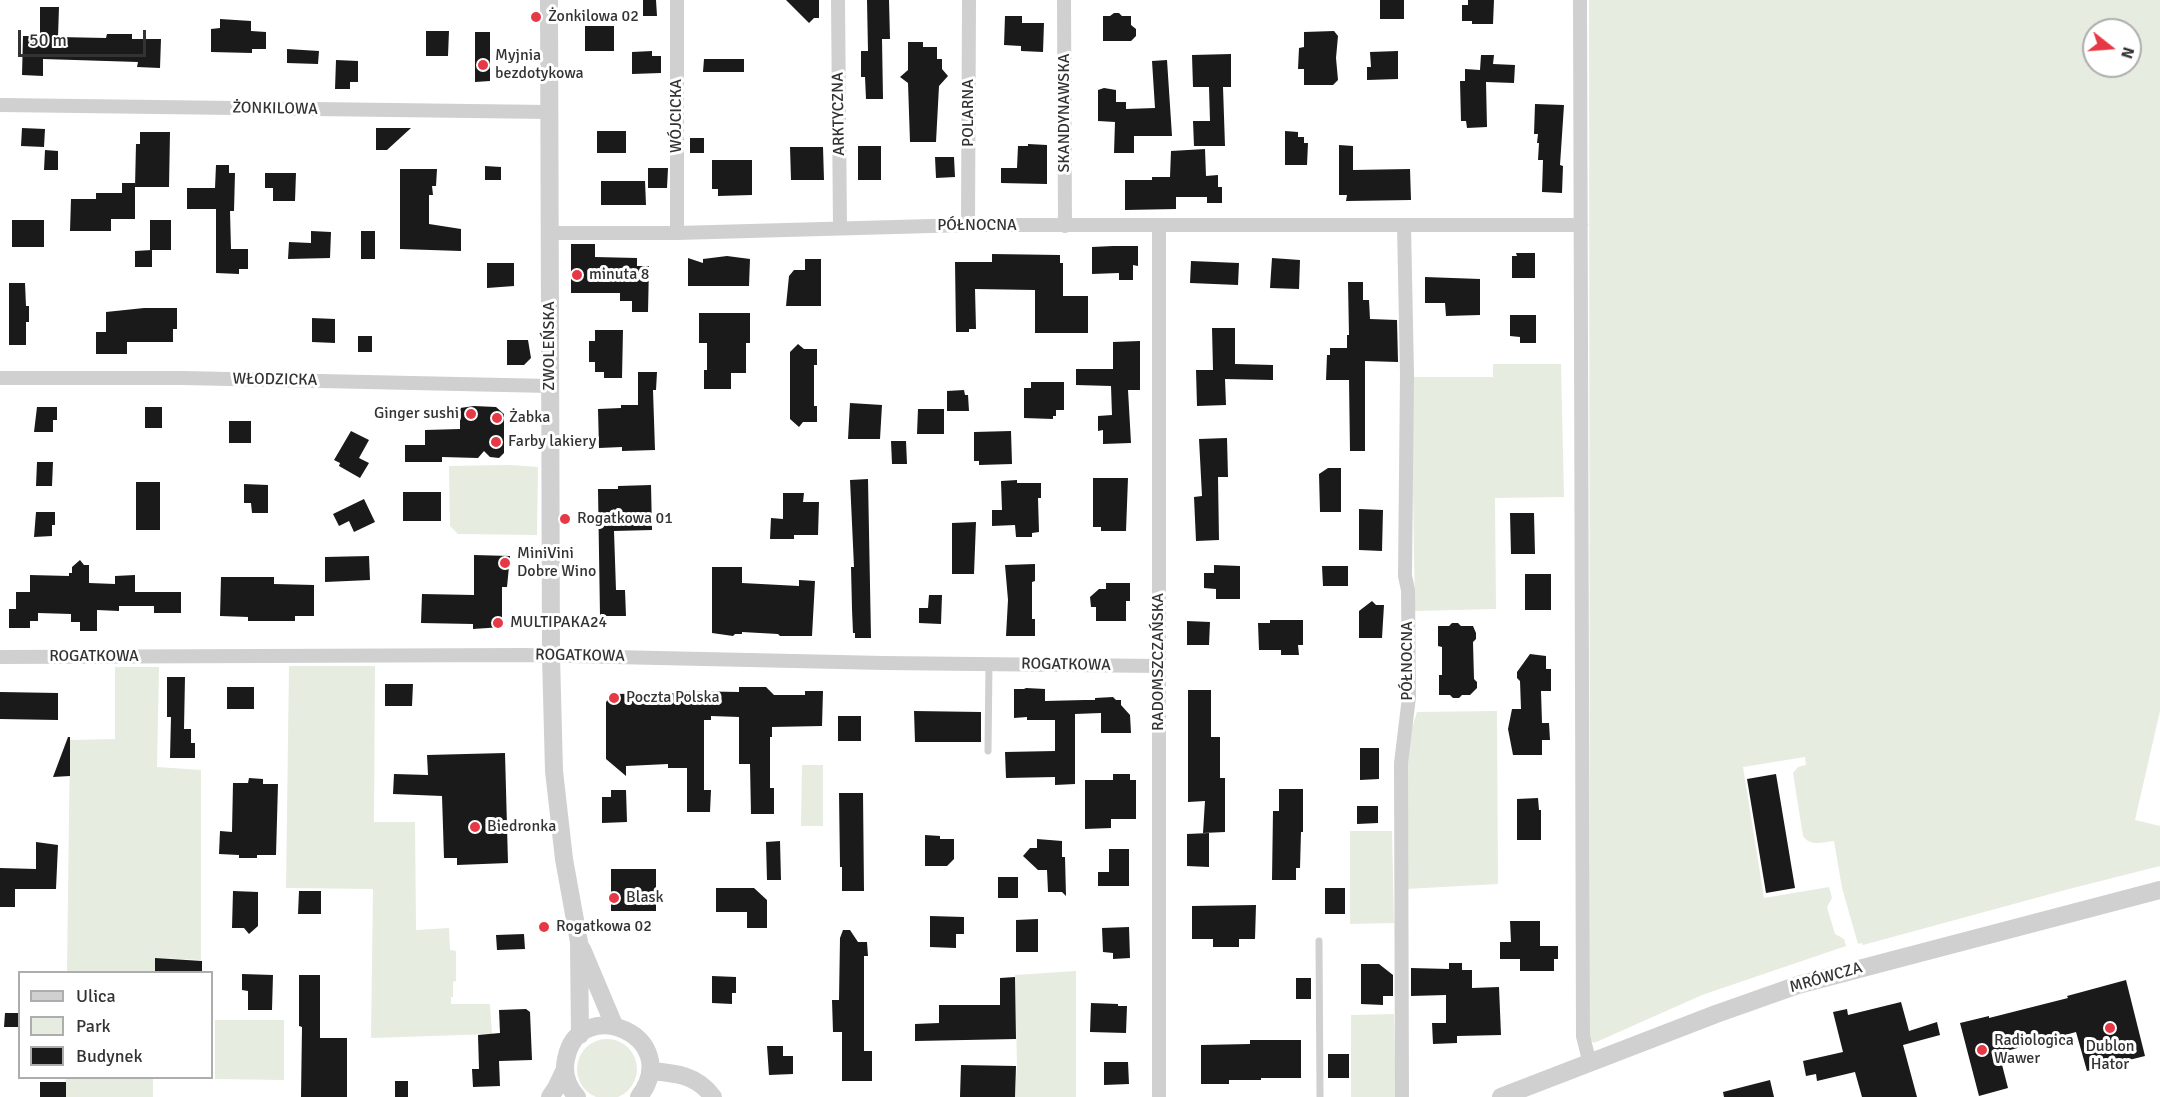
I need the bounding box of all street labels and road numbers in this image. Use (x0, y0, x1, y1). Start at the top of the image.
street label: SKANDYNAWSKA (1055, 53, 1075, 173)
street label: ARKTYCZNA (829, 72, 849, 156)
street label: WÓJCICKA (667, 79, 687, 153)
street label: POLARNA (959, 79, 979, 147)
street label: ŻONKILOWA (232, 99, 318, 119)
street label: PÓŁNOCNA (937, 216, 1017, 236)
street label: ZWOLEŃSKA (540, 301, 560, 391)
street label: WŁODZICKA (232, 370, 318, 390)
street label: RADOMSZCZAŃSKA (1149, 593, 1169, 731)
street label: PÓŁNOCNA (1398, 621, 1418, 701)
street label: ROGATKOWA (535, 646, 625, 666)
street label: ROGATKOWA (49, 647, 139, 667)
street label: ROGATKOWA (1021, 655, 1111, 675)
street label: MRÓWCZA (1787, 958, 1865, 998)

